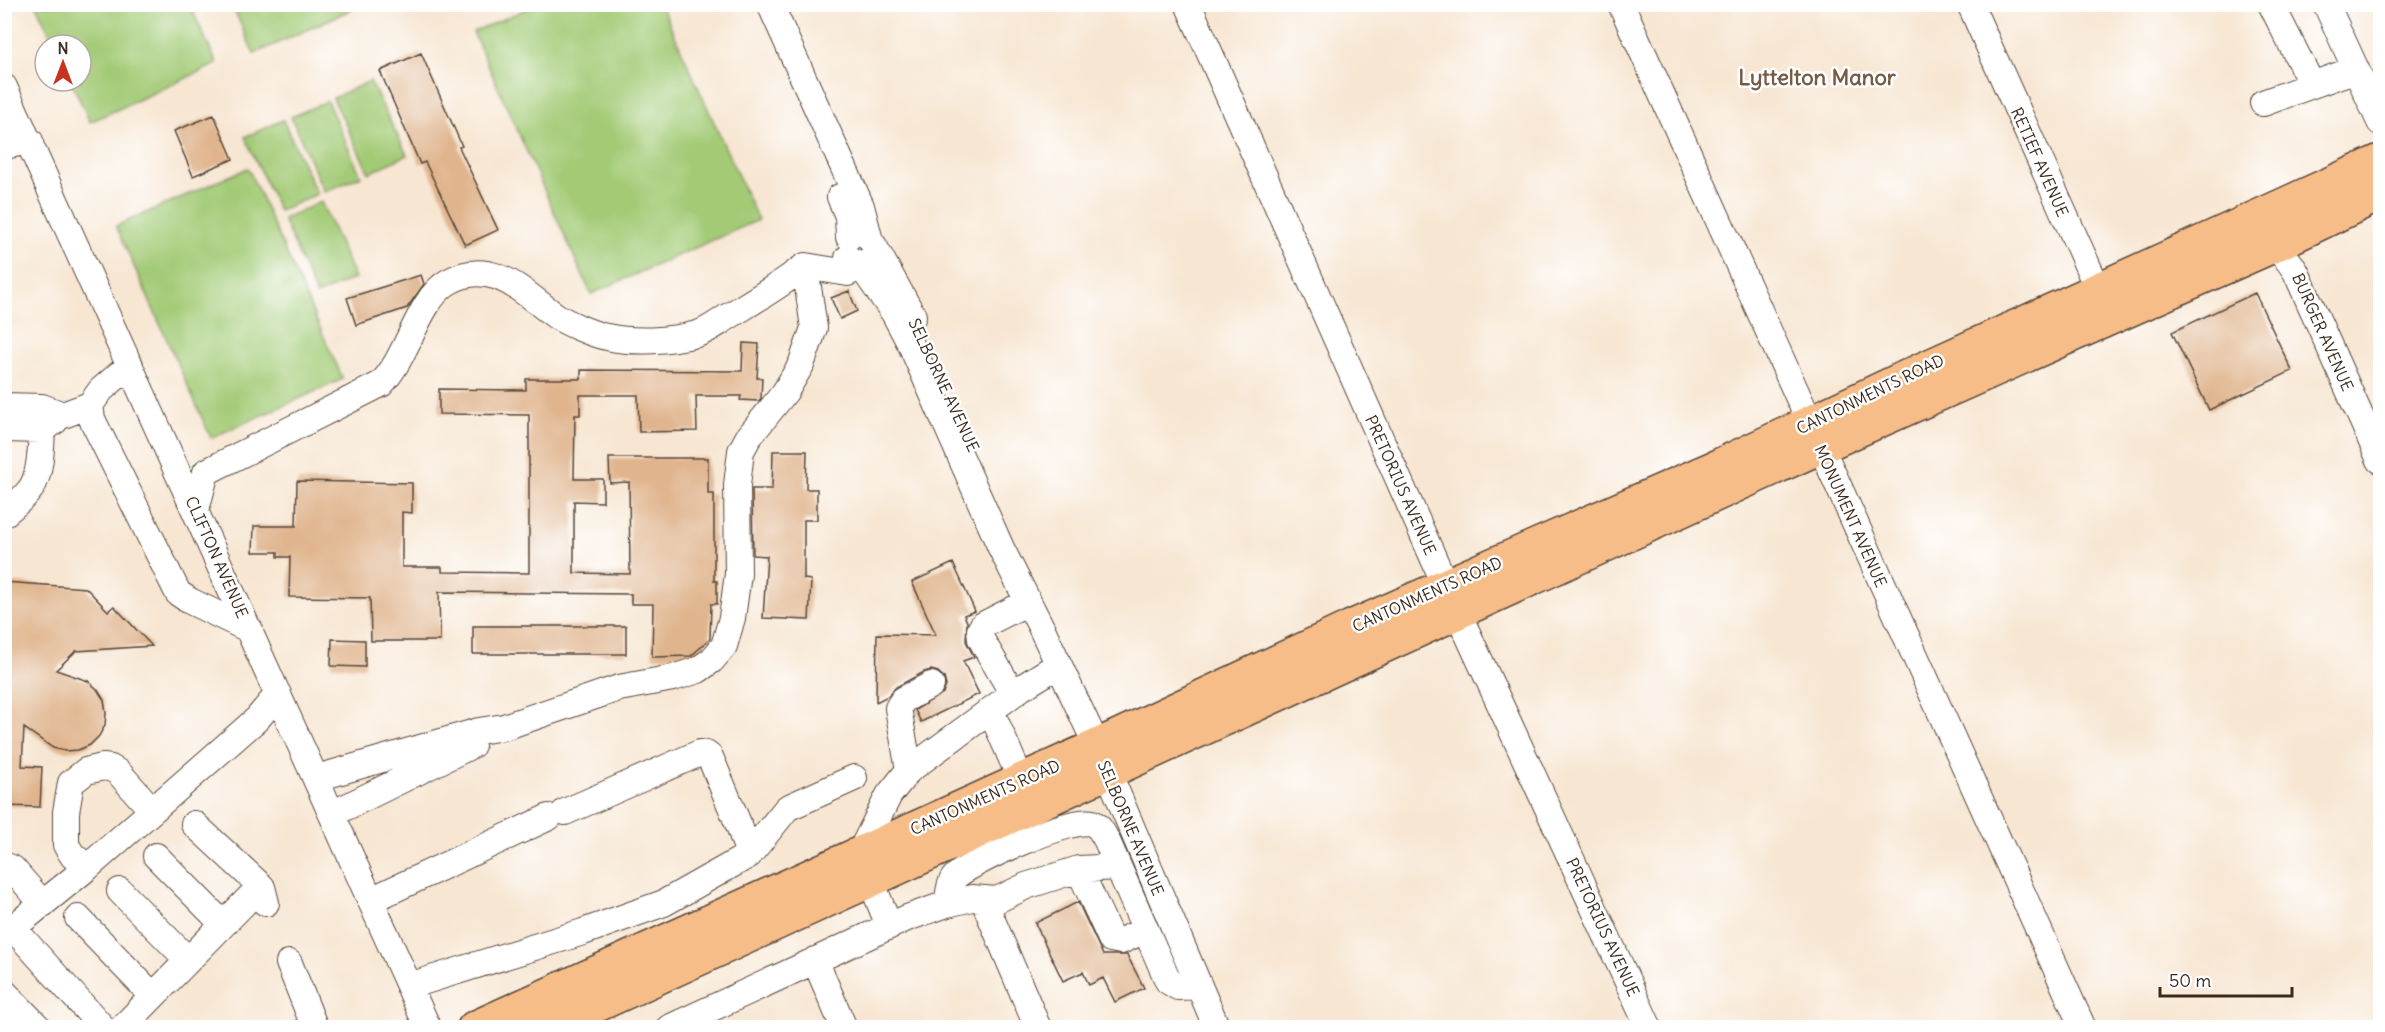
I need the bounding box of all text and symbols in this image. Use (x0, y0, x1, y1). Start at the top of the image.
north arrow (33, 33, 93, 93)
text: N (57, 38, 69, 58)
district label: Lyttelton Manor (1738, 63, 1897, 91)
street label: RETIEF AVENUE (2007, 104, 2073, 220)
street label: BURGER AVENUE (2288, 270, 2358, 394)
street label: SELBORNE AVENUE (904, 315, 984, 455)
street label: CANTONMENTS ROAD (1793, 350, 1947, 438)
street label: PRETORIUS AVENUE (1361, 412, 1441, 558)
street label: MONUMENT AVENUE (1811, 442, 1891, 590)
street label: CLIFTON AVENUE (181, 493, 253, 621)
street label: CANTONMENTS ROAD (1349, 552, 1505, 636)
street label: CANTONMENTS ROAD (907, 755, 1063, 839)
street label: SELBORNE AVENUE (1093, 757, 1169, 899)
street label: PRETORIUS AVENUE (1562, 854, 1644, 1000)
scale bar (2160, 960, 2292, 998)
text: 50 m (2169, 969, 2211, 992)

